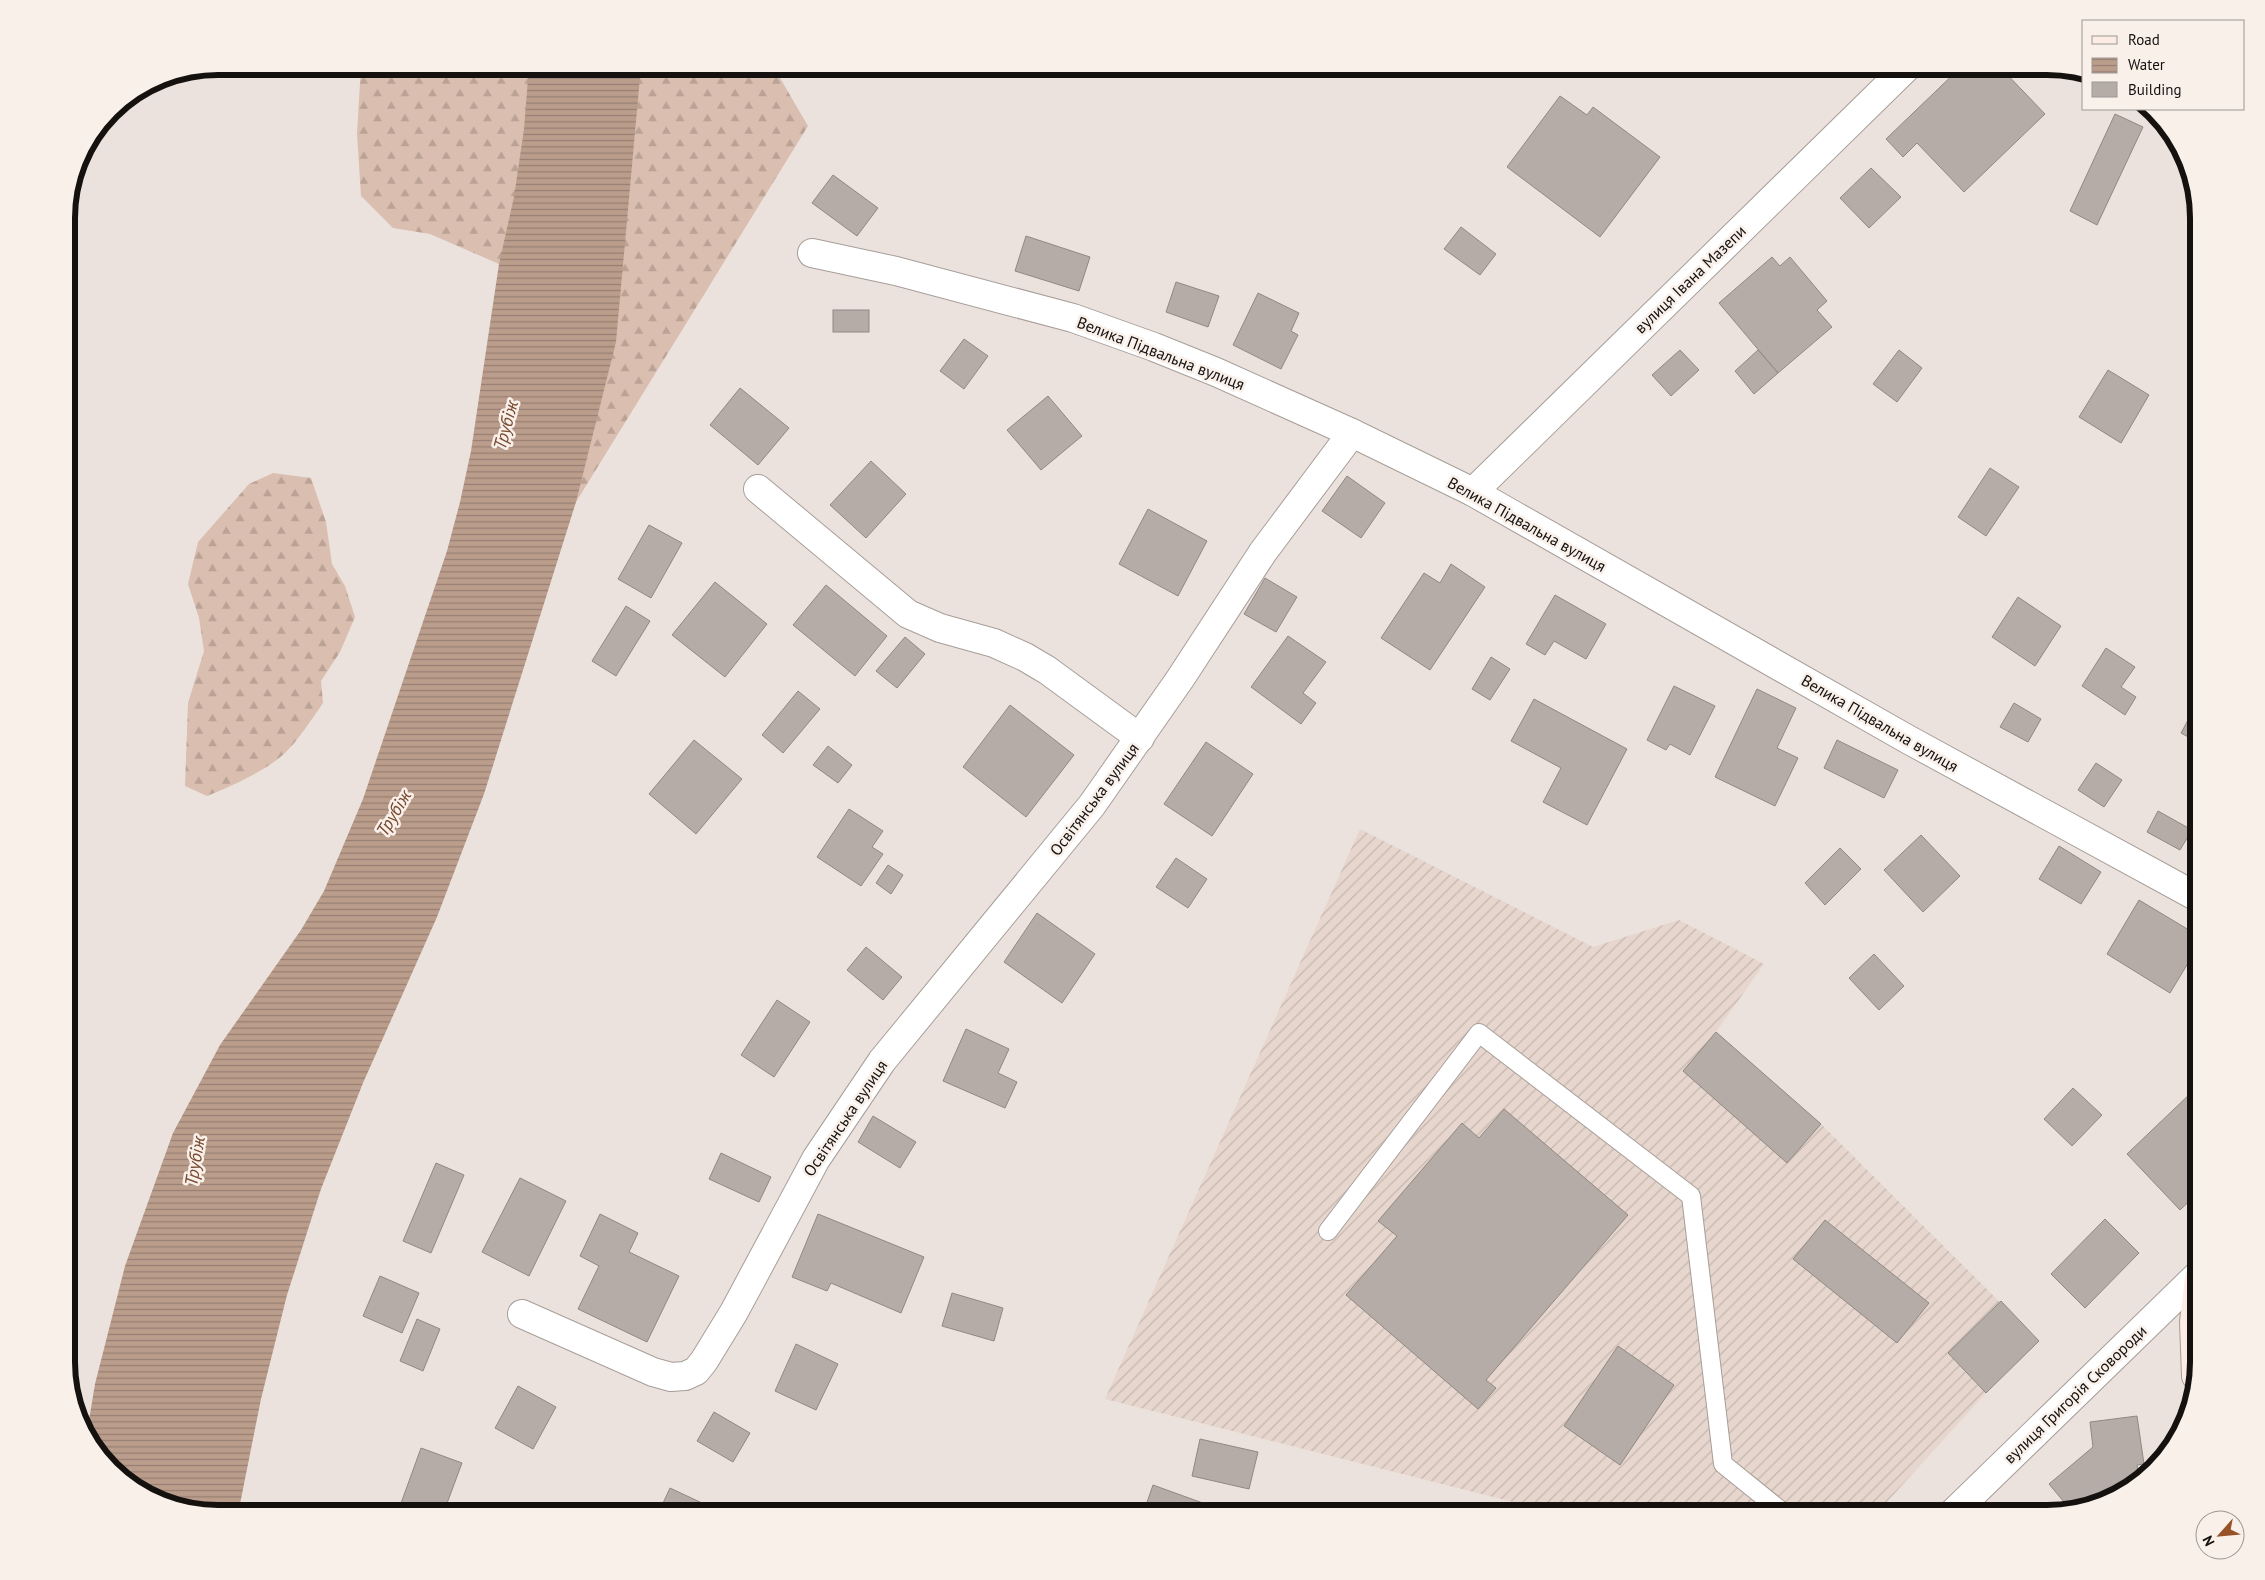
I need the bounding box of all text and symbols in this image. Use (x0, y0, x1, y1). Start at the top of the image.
legend (2082, 20, 2245, 110)
text: Road (2128, 30, 2160, 49)
text: Water (2128, 55, 2165, 74)
text: Building (2128, 80, 2182, 99)
street label: вулиця Івана Мазепи (1630, 221, 1750, 337)
street label: Велика Підвальна вулиця (1074, 312, 1248, 394)
water label: Трубіж (488, 397, 523, 452)
street label: Велика Підвальна вулиця (1444, 472, 1610, 576)
street label: Велика Підвальна вулиця (1798, 670, 1962, 776)
street label: Освітянська вулиця (1045, 739, 1143, 859)
water label: Трубіж (371, 785, 417, 840)
street label: Освітянська вулиця (799, 1056, 891, 1180)
water label: Трубіж (179, 1134, 210, 1188)
street label: вулиця Григорія Сковороди (1999, 1321, 2151, 1467)
north arrow (2195, 1510, 2245, 1560)
text: N (2198, 1533, 2219, 1549)

